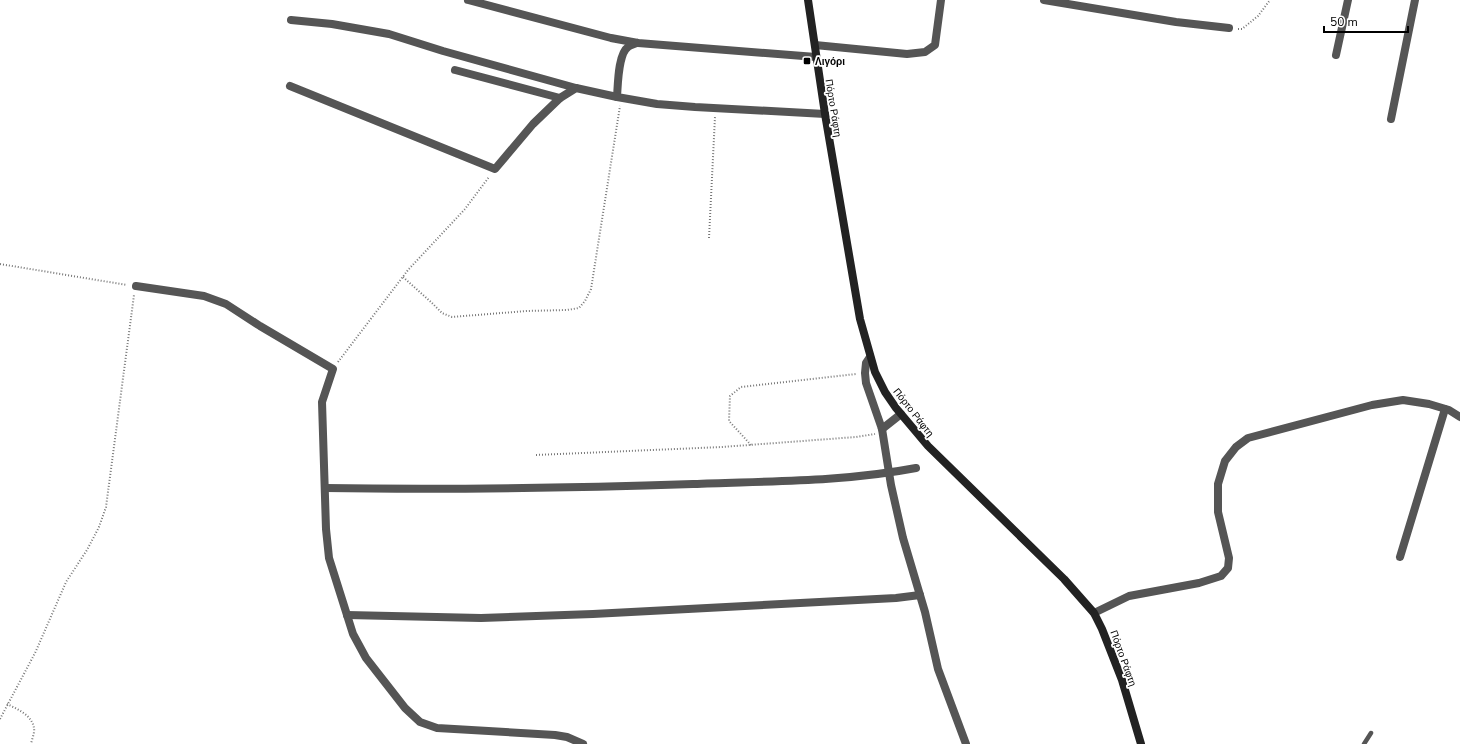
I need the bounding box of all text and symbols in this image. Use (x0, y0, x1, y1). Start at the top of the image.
scale bar (1324, 8, 1408, 34)
text: 50 m (1330, 14, 1358, 30)
place label: Λιγόρι (815, 55, 845, 69)
marker: Λιγόρι (802, 56, 812, 66)
street label: Πόρτο Ράφτη (822, 78, 845, 138)
street label: Πόρτο Ράφτη (890, 385, 937, 440)
street label: Πόρτο Ράφτη (1106, 628, 1140, 688)

